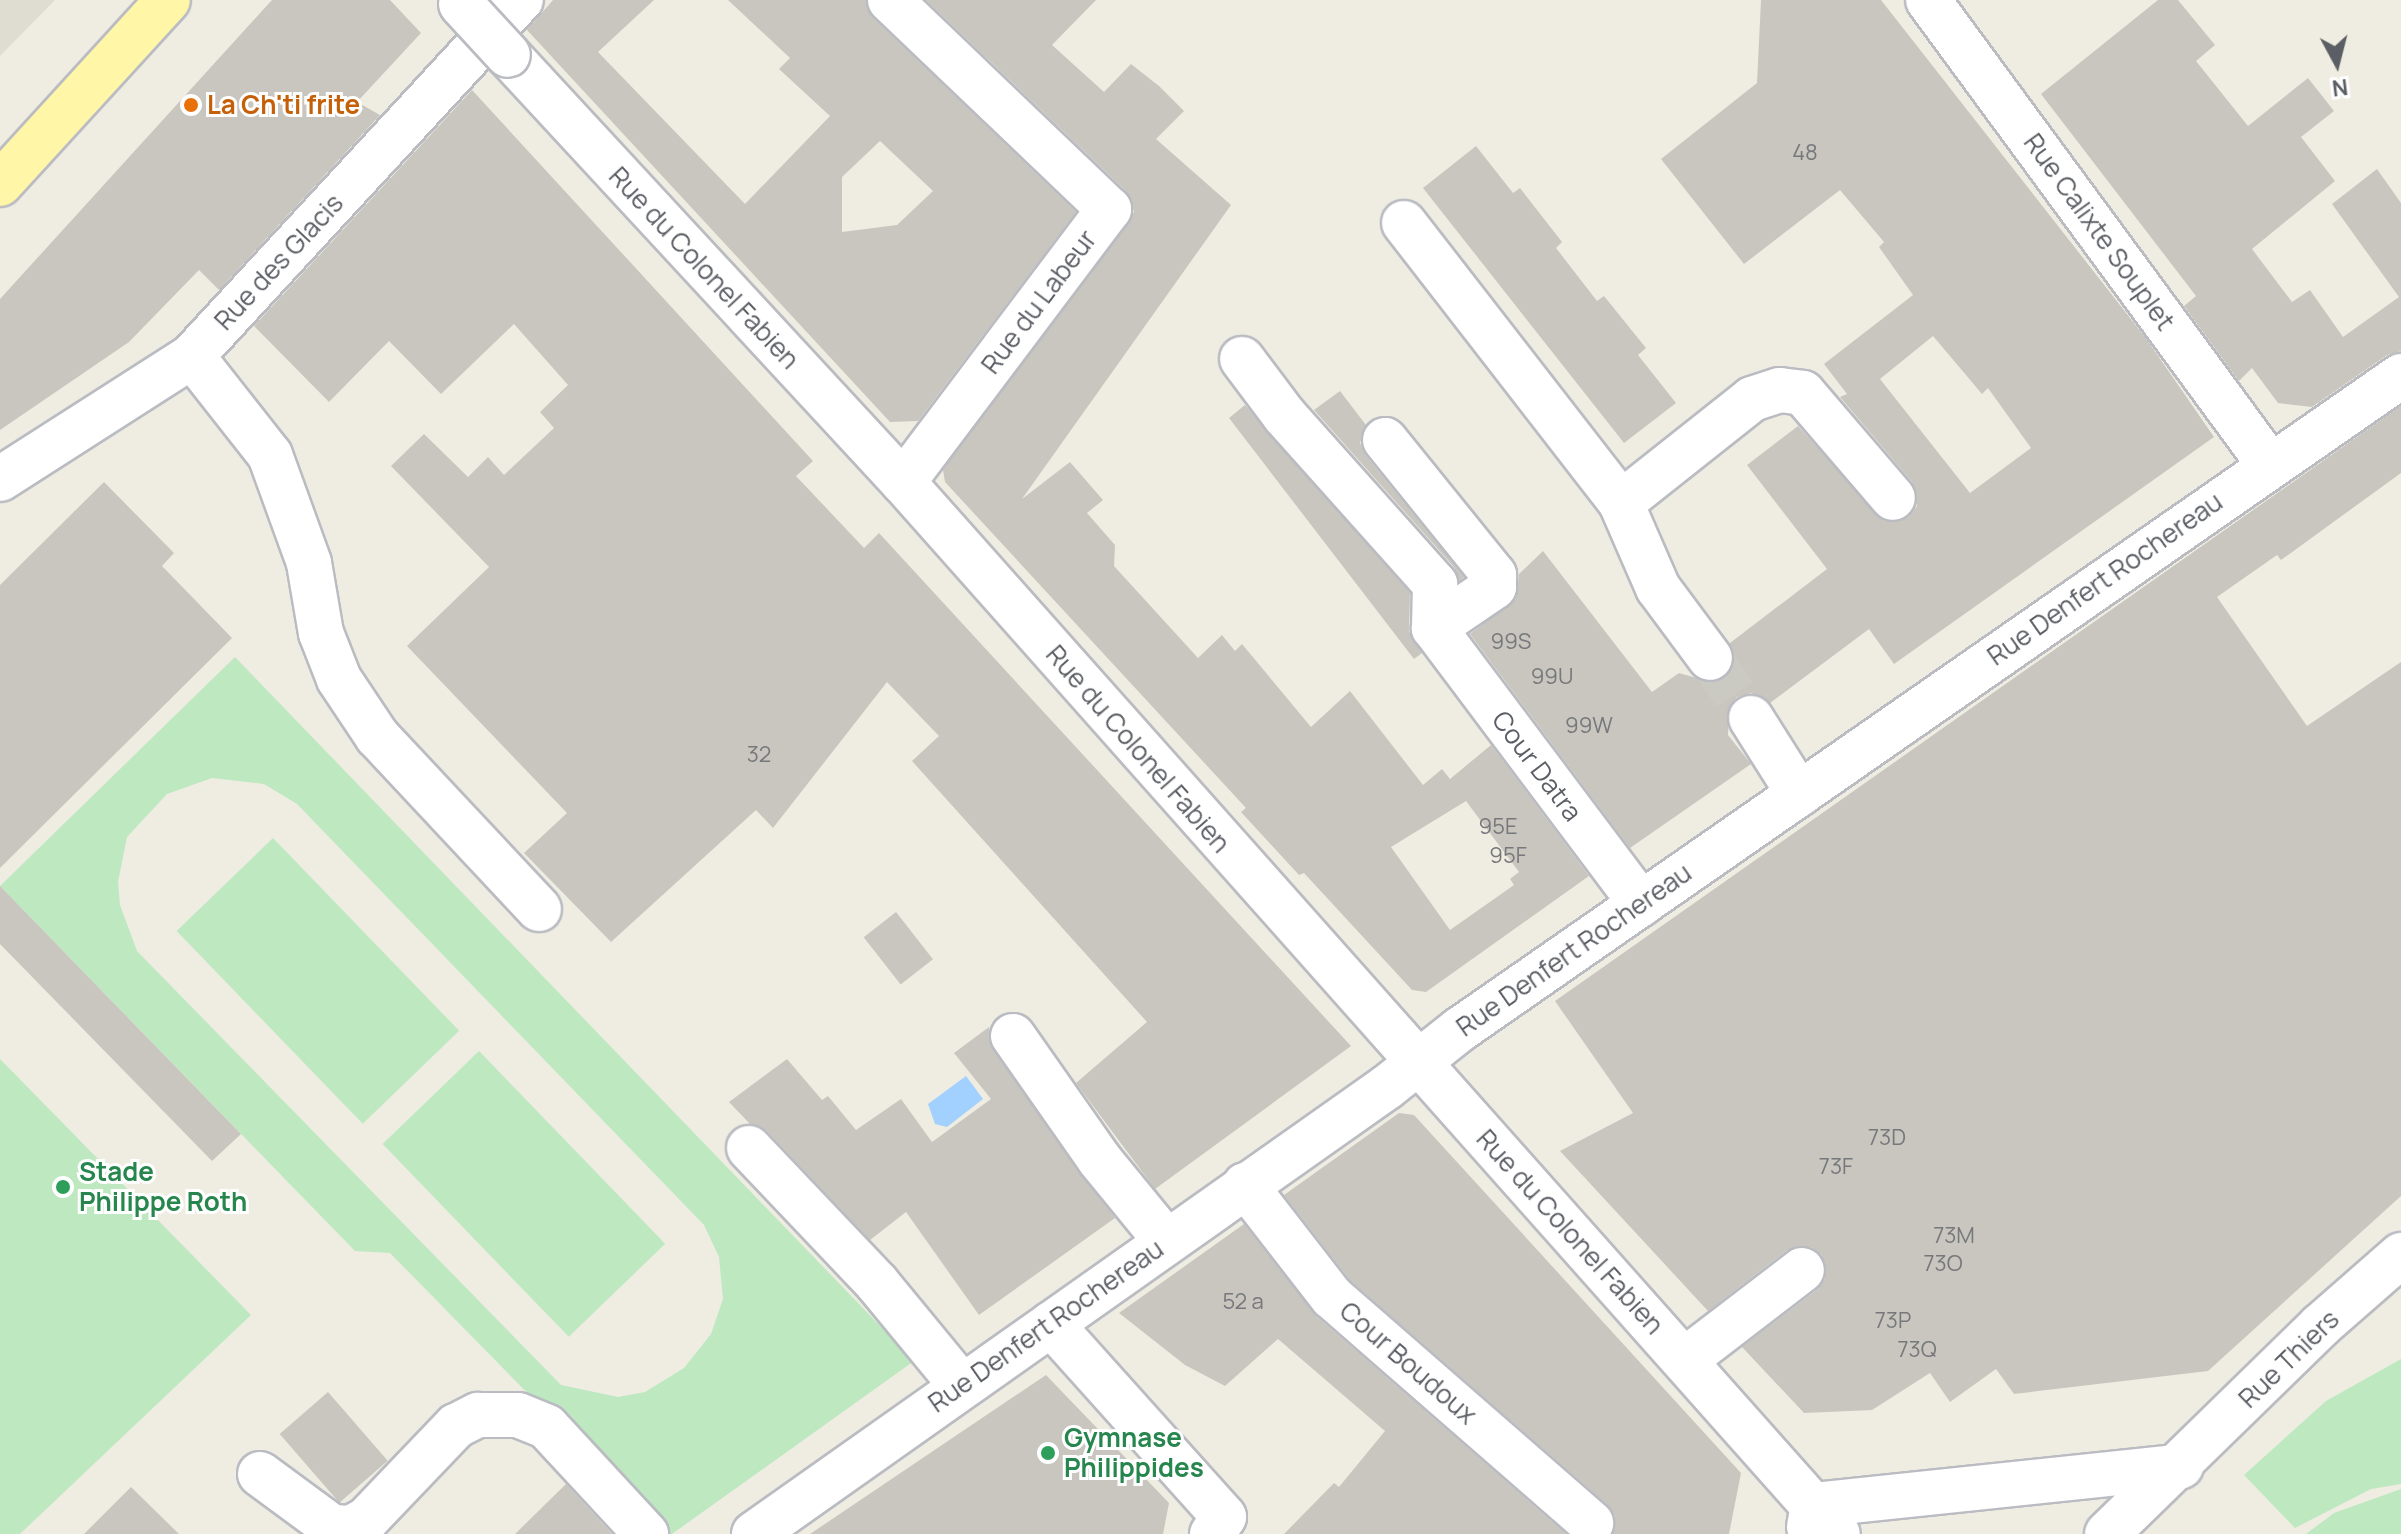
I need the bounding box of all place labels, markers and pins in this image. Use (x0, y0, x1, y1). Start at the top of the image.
place label: La Ch'ti frite (207, 89, 360, 121)
marker: La Ch'ti frite (182, 96, 200, 114)
place label: Stade Philippe Roth (79, 1156, 247, 1218)
marker: Stade Philippe Roth (54, 1178, 72, 1196)
place label: Gymnase Philippides (1064, 1422, 1204, 1484)
marker: Gymnase Philippides (1039, 1444, 1057, 1462)

